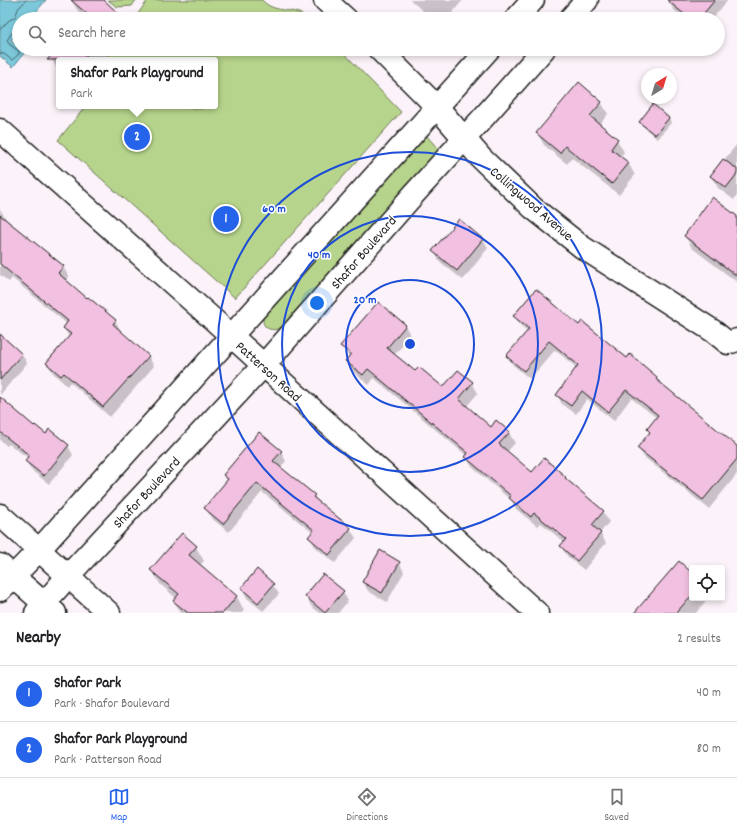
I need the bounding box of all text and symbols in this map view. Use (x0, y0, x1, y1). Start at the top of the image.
search box (12, 12, 725, 56)
icon: search (26, 23, 48, 45)
text: Search here (58, 23, 126, 45)
popup (56, 57, 218, 109)
text: Shafor Park Playground (70, 63, 204, 85)
north arrow (641, 68, 677, 104)
text: Park (70, 85, 93, 104)
pin: 2 (124, 122, 150, 152)
street label: Collingwood Avenue (485, 163, 577, 246)
text: 60 m (262, 201, 286, 218)
pin: 1 (213, 204, 239, 234)
street label: Shafor Boulevard (327, 212, 402, 294)
text: 40 m (308, 247, 330, 264)
text: 20 m (354, 292, 376, 309)
your location (307, 293, 327, 313)
street label: Patterson Road (230, 337, 305, 408)
centre of rings (403, 337, 417, 351)
street label: Shafor Boulevard (109, 453, 186, 534)
map controls (689, 565, 725, 601)
button: locate (689, 565, 725, 601)
text: Nearby (16, 627, 60, 651)
text: 2 results (677, 630, 721, 649)
text: Shafor Park (54, 673, 121, 695)
text: 1 (28, 684, 30, 703)
text: 40 m (697, 684, 721, 703)
text: Park · Shafor Boulevard (54, 695, 170, 714)
text: Shafor Park Playground (54, 729, 187, 751)
text: 2 (26, 740, 32, 759)
text: 80 m (697, 740, 721, 759)
text: Park · Patterson Road (54, 751, 162, 770)
tab: Map (108, 786, 130, 826)
tab: Directions (346, 786, 388, 826)
tab: Saved (604, 786, 629, 826)

